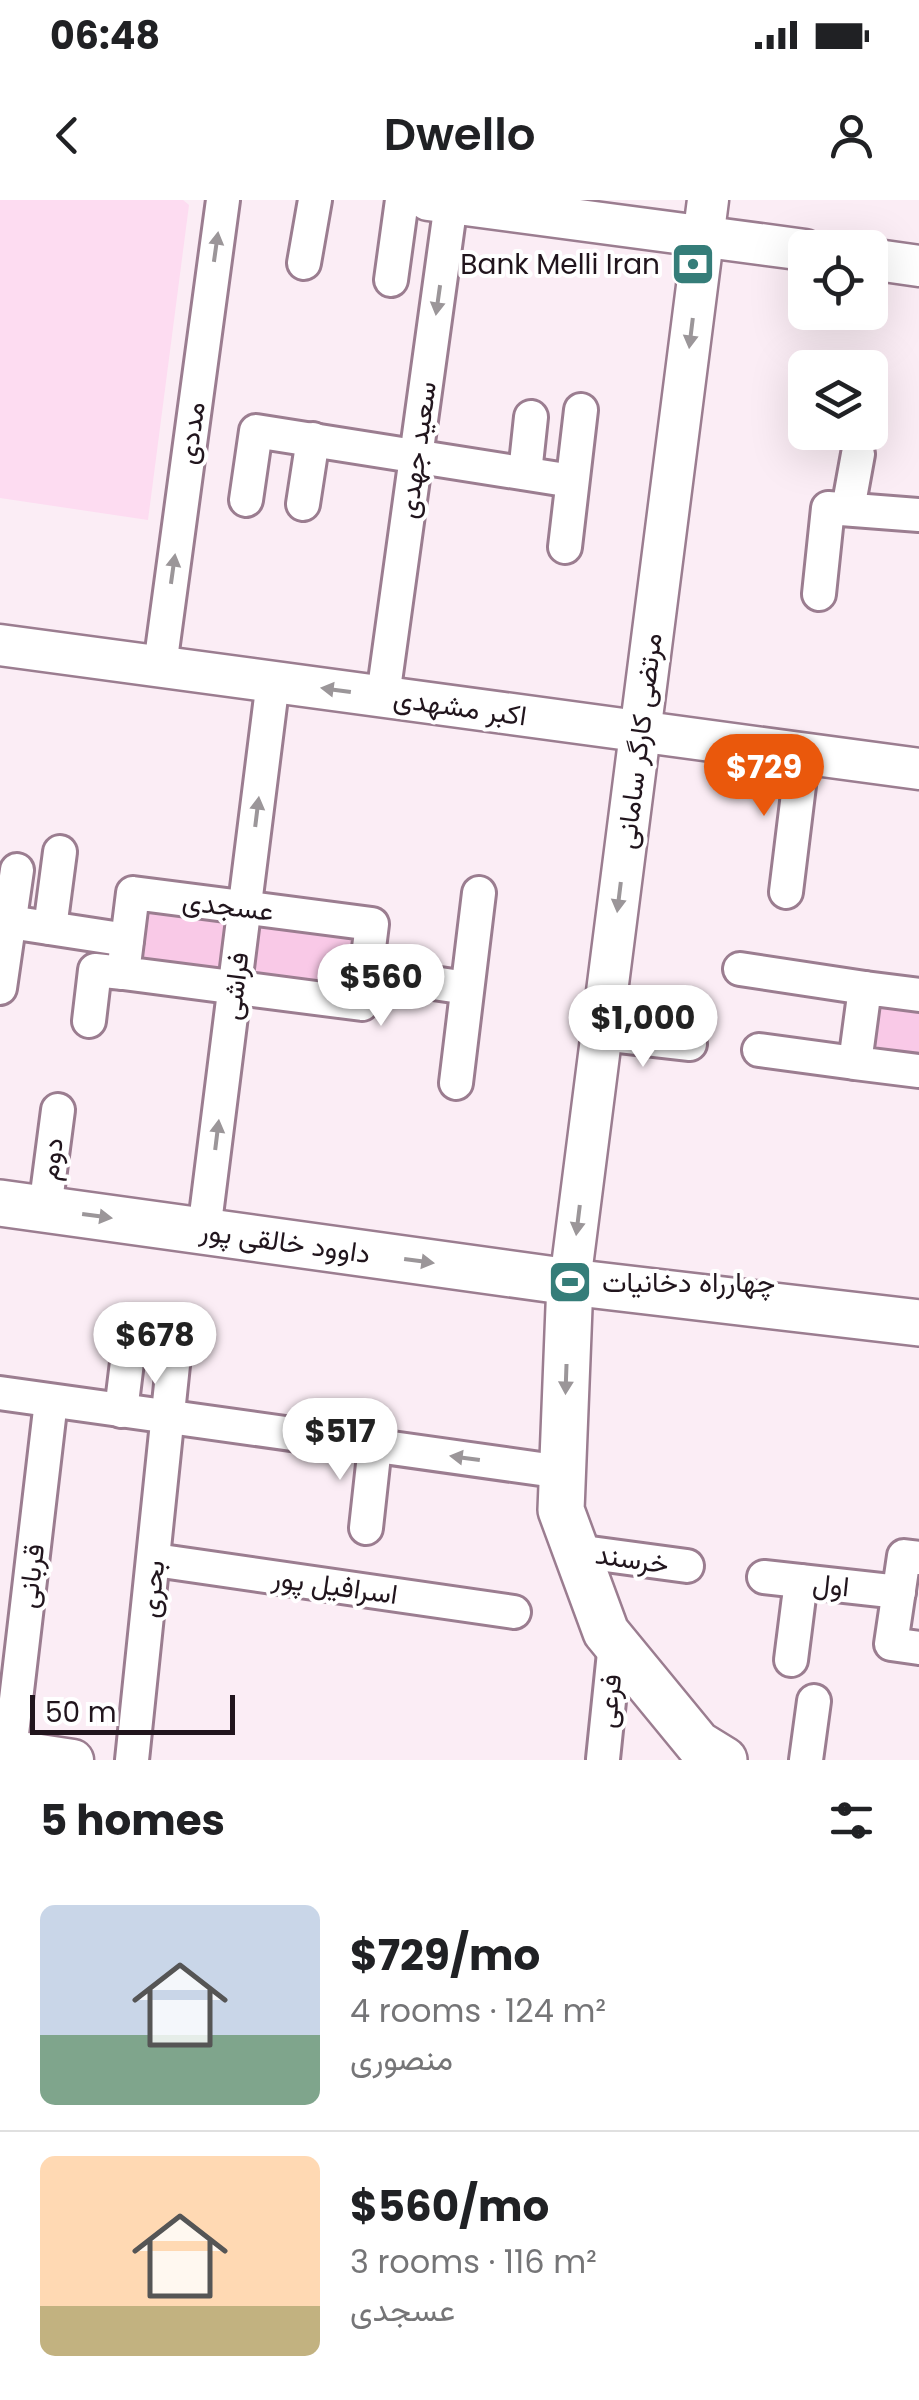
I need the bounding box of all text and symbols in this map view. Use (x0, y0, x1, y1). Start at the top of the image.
text: 06:48 (50, 9, 160, 62)
text: Dwello (384, 103, 535, 166)
icon: back (40, 108, 95, 163)
icon: person (824, 108, 879, 163)
map controls (788, 230, 888, 450)
button: locate (788, 230, 888, 330)
one-way arrow (209, 231, 225, 263)
bank icon: Bank Melli Iran (670, 241, 716, 287)
place label: Bank Melli Iran (460, 245, 660, 284)
one-way arrow (429, 285, 445, 316)
one-way arrow (683, 317, 699, 349)
button: layers (788, 350, 888, 450)
street label: سعید جهدی (388, 379, 446, 521)
street label: مددی (167, 399, 215, 467)
one-way arrow (165, 553, 181, 585)
street label: مرتضی کارگر سامانی (606, 631, 672, 851)
street label: اکبر مشهدی (391, 678, 529, 736)
one-way arrow (319, 682, 351, 698)
pin: $729 (705, 734, 823, 819)
text: $729 (726, 744, 802, 789)
one-way arrow (249, 796, 265, 827)
street label: عسجدی (180, 881, 276, 931)
one-way arrow (611, 882, 627, 914)
pin: $560 (322, 944, 440, 1029)
street label: فراشی (211, 950, 259, 1022)
text: $560 (339, 954, 423, 999)
pin: $1,000 (562, 985, 724, 1070)
text: $1,000 (591, 995, 695, 1040)
one-way arrow (209, 1118, 225, 1150)
street label: دوم (29, 1136, 73, 1182)
one-way arrow (570, 1204, 586, 1236)
one-way arrow (81, 1209, 113, 1225)
street label: داوود خالقی پور (196, 1211, 373, 1273)
one-way arrow (403, 1253, 435, 1269)
sports icon: چهارراه دخانیات (547, 1259, 593, 1305)
place label: چهارراه دخانیات (602, 1263, 775, 1302)
pin: $678 (96, 1302, 214, 1387)
text: $678 (115, 1312, 195, 1357)
one-way arrow (558, 1364, 574, 1395)
pin: $517 (281, 1398, 399, 1483)
text: $517 (304, 1408, 376, 1453)
one-way arrow (449, 1450, 481, 1466)
street label: خرسند (593, 1535, 671, 1583)
street label: قربانی (8, 1542, 54, 1610)
street label: بحری (130, 1558, 174, 1620)
street label: اسرافیل پور (269, 1558, 400, 1614)
street label: اول (811, 1564, 851, 1606)
street label: فرعی (587, 1672, 631, 1730)
scale bar (30, 1690, 235, 1734)
text: 50 m (45, 1693, 116, 1732)
text: 5 homes (40, 1791, 225, 1850)
icon: filters (824, 1793, 879, 1848)
text: $729/mo (350, 1926, 540, 1985)
icon: home (120, 1945, 240, 2065)
text: 4 rooms · 124 m² (350, 1988, 606, 2033)
text: منصوری (350, 2036, 453, 2081)
text: $560/mo (350, 2177, 549, 2236)
icon: home (120, 2196, 240, 2316)
text: 3 rooms · 116 m² (350, 2239, 597, 2284)
text: عسجدی (350, 2287, 455, 2332)

